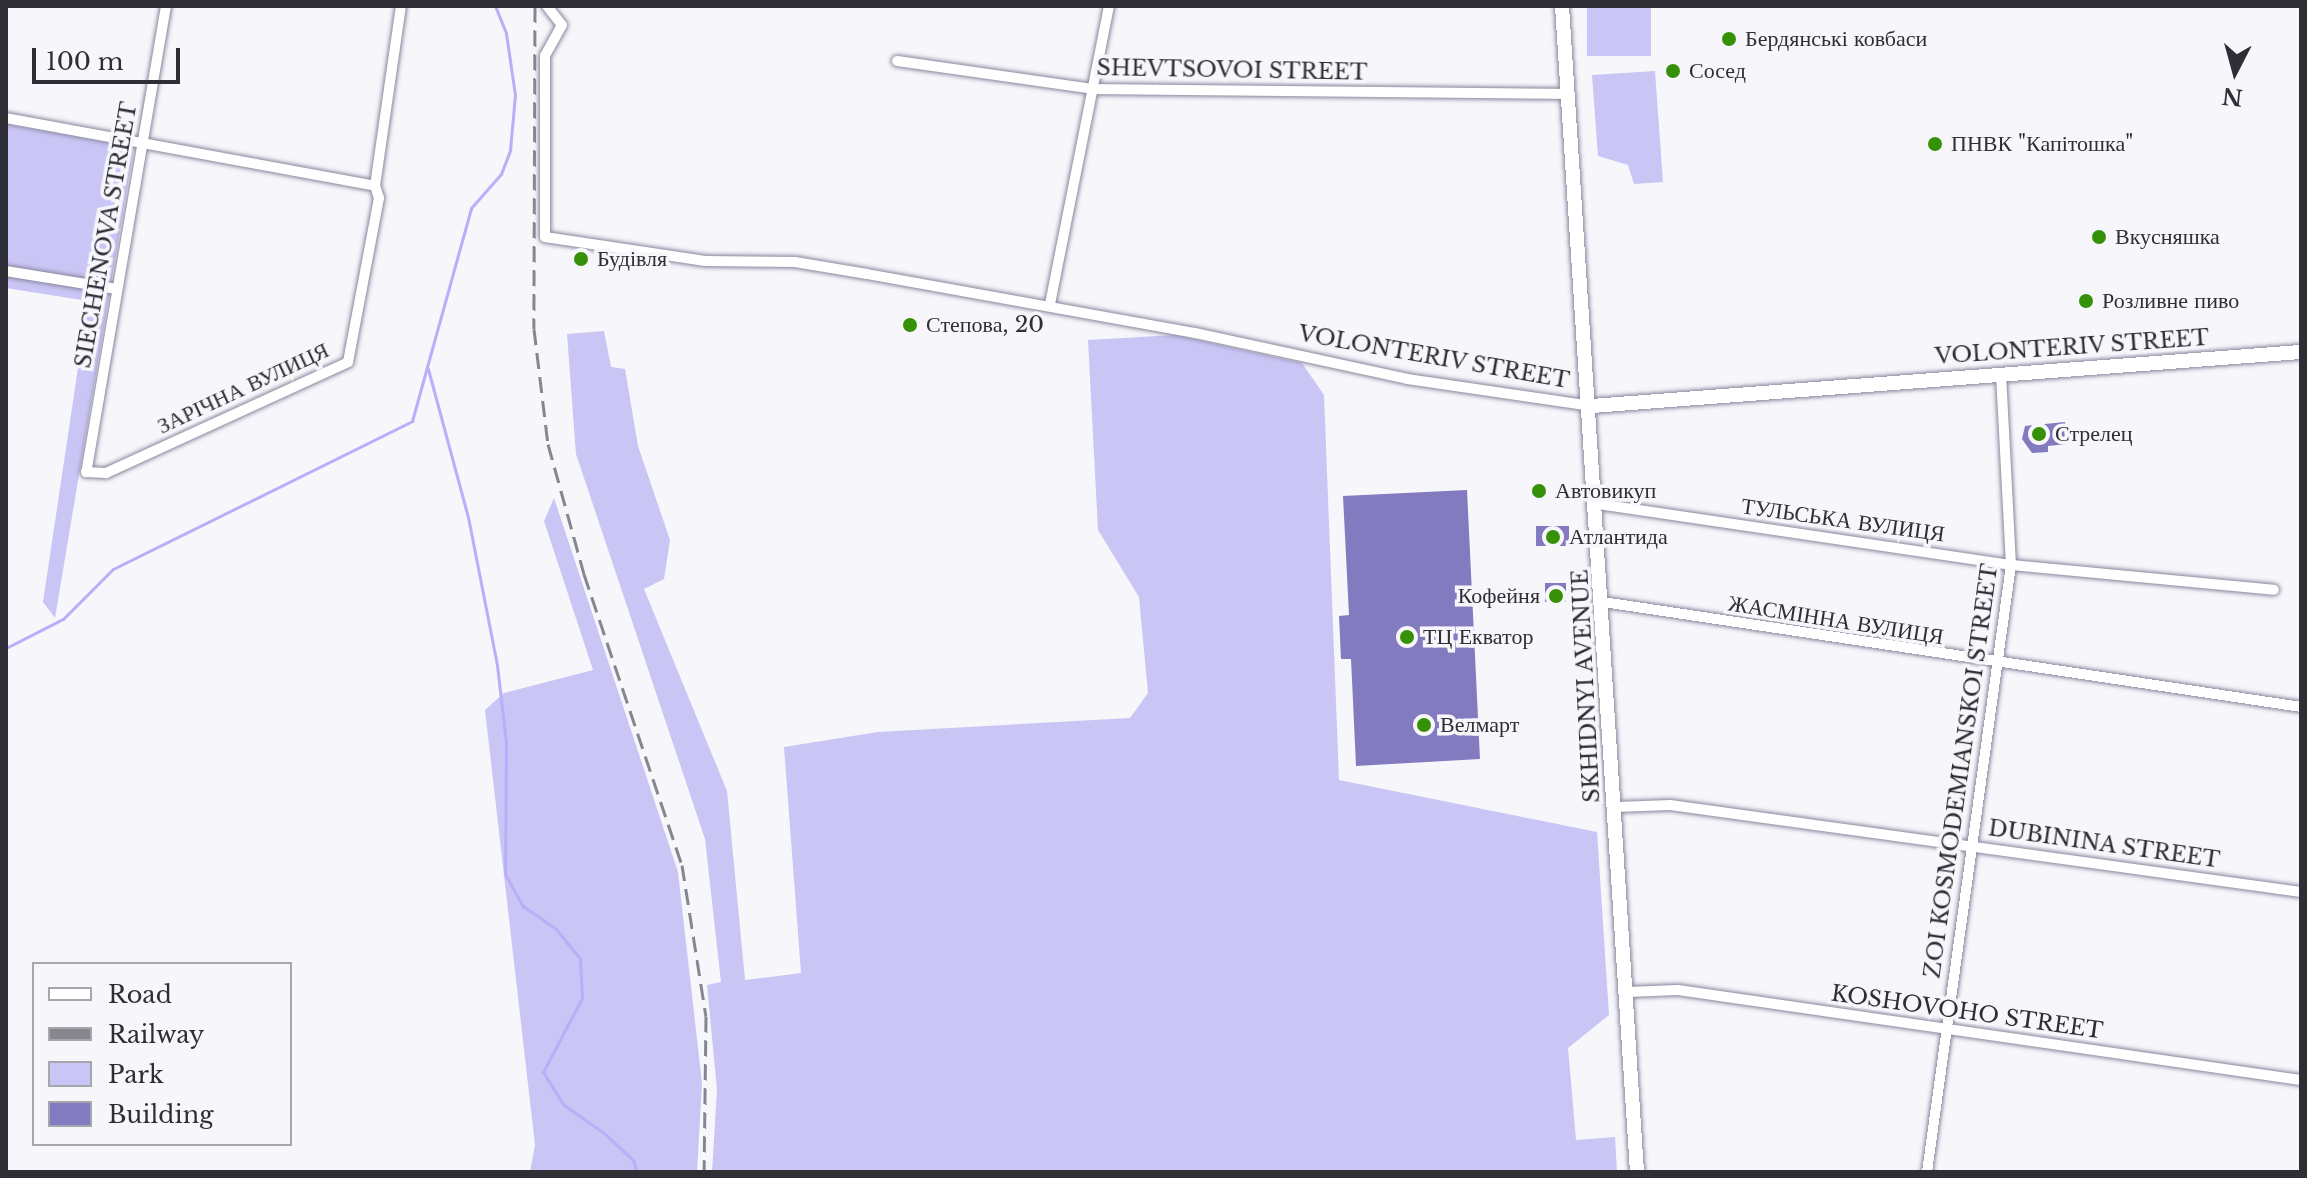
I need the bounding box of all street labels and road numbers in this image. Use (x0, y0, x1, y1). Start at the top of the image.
street label: SHEVTSOVOI STREET (1096, 54, 1368, 86)
street label: SIECHENOVA STREET (70, 100, 142, 370)
street label: VOLONTERIV STREET (1296, 320, 1572, 394)
street label: VOLONTERIV STREET (1934, 324, 2210, 370)
street label: ЗАРІЧНА ВУЛИЦЯ (153, 337, 333, 439)
street label: ТУЛЬСЬКА ВУЛИЦЯ (1740, 493, 1946, 547)
street label: ZOI KOSMODEMIANSKOI STREET (1919, 562, 2003, 980)
street label: SKHIDNYI AVENUE (1567, 568, 1605, 804)
street label: ЖАСМІННА ВУЛИЦЯ (1727, 590, 1945, 650)
street label: DUBININA STREET (1986, 815, 2222, 873)
street label: KOSHOVOHO STREET (1829, 980, 2105, 1044)

